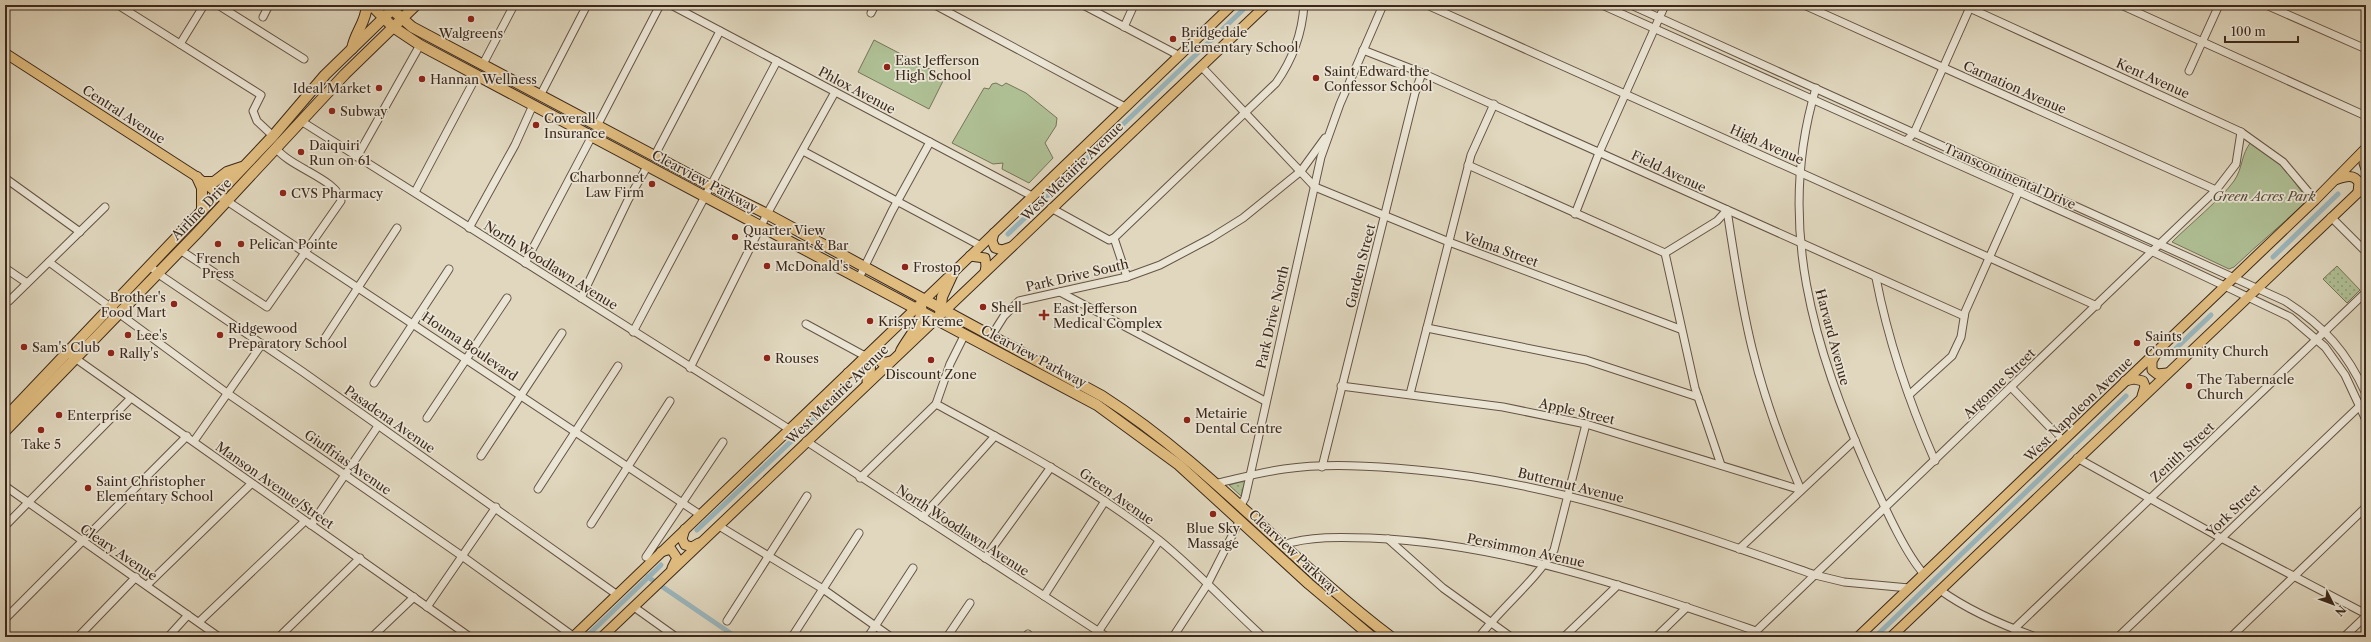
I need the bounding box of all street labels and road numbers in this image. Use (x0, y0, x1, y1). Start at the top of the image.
street label: Kent Avenue (2114, 55, 2192, 101)
street label: Carnation Avenue (1961, 57, 2069, 117)
street label: Phlox Avenue (816, 63, 898, 117)
street label: Central Avenue (80, 81, 168, 147)
street label: West Metairie Avenue (1017, 118, 1126, 224)
street label: High Avenue (1728, 121, 1806, 167)
street label: Transcontinental Drive (1942, 140, 2078, 212)
street label: Clearview Parkway (649, 146, 761, 216)
street label: Field Avenue (1629, 147, 1709, 195)
street label: Airline Drive (167, 175, 234, 244)
street label: North Woodlawn Avenue (481, 217, 621, 313)
street label: Garden Street (1342, 222, 1378, 310)
street label: Velma Street (1460, 228, 1541, 270)
street label: Park Drive South (1024, 255, 1130, 295)
street label: Park Drive North (1252, 264, 1292, 370)
street label: Harvard Avenue (1812, 287, 1854, 387)
street label: Houma Boulevard (419, 308, 521, 384)
street label: Clearview Parkway (978, 321, 1090, 391)
street label: West Metairie Avenue (782, 341, 891, 447)
street label: Argonne Street (1959, 344, 2039, 422)
street label: West Napoleon Avenue (2020, 353, 2135, 465)
street label: Pasadena Avenue (342, 382, 438, 456)
street label: Apple Street (1537, 394, 1617, 428)
street label: Zenith Street (2147, 418, 2217, 486)
street label: Giuffrias Avenue (301, 426, 395, 498)
street label: Manson Avenue/Street (213, 438, 337, 532)
street label: Green Avenue (1077, 464, 1157, 528)
street label: Butternut Avenue (1516, 464, 1626, 506)
street label: York Street (2202, 480, 2264, 540)
street label: North Woodlawn Avenue (894, 481, 1032, 579)
street label: Clearview Parkway (1246, 506, 1343, 598)
street label: Cleary Avenue (77, 520, 161, 584)
street label: Persimmon Avenue (1466, 530, 1586, 570)

